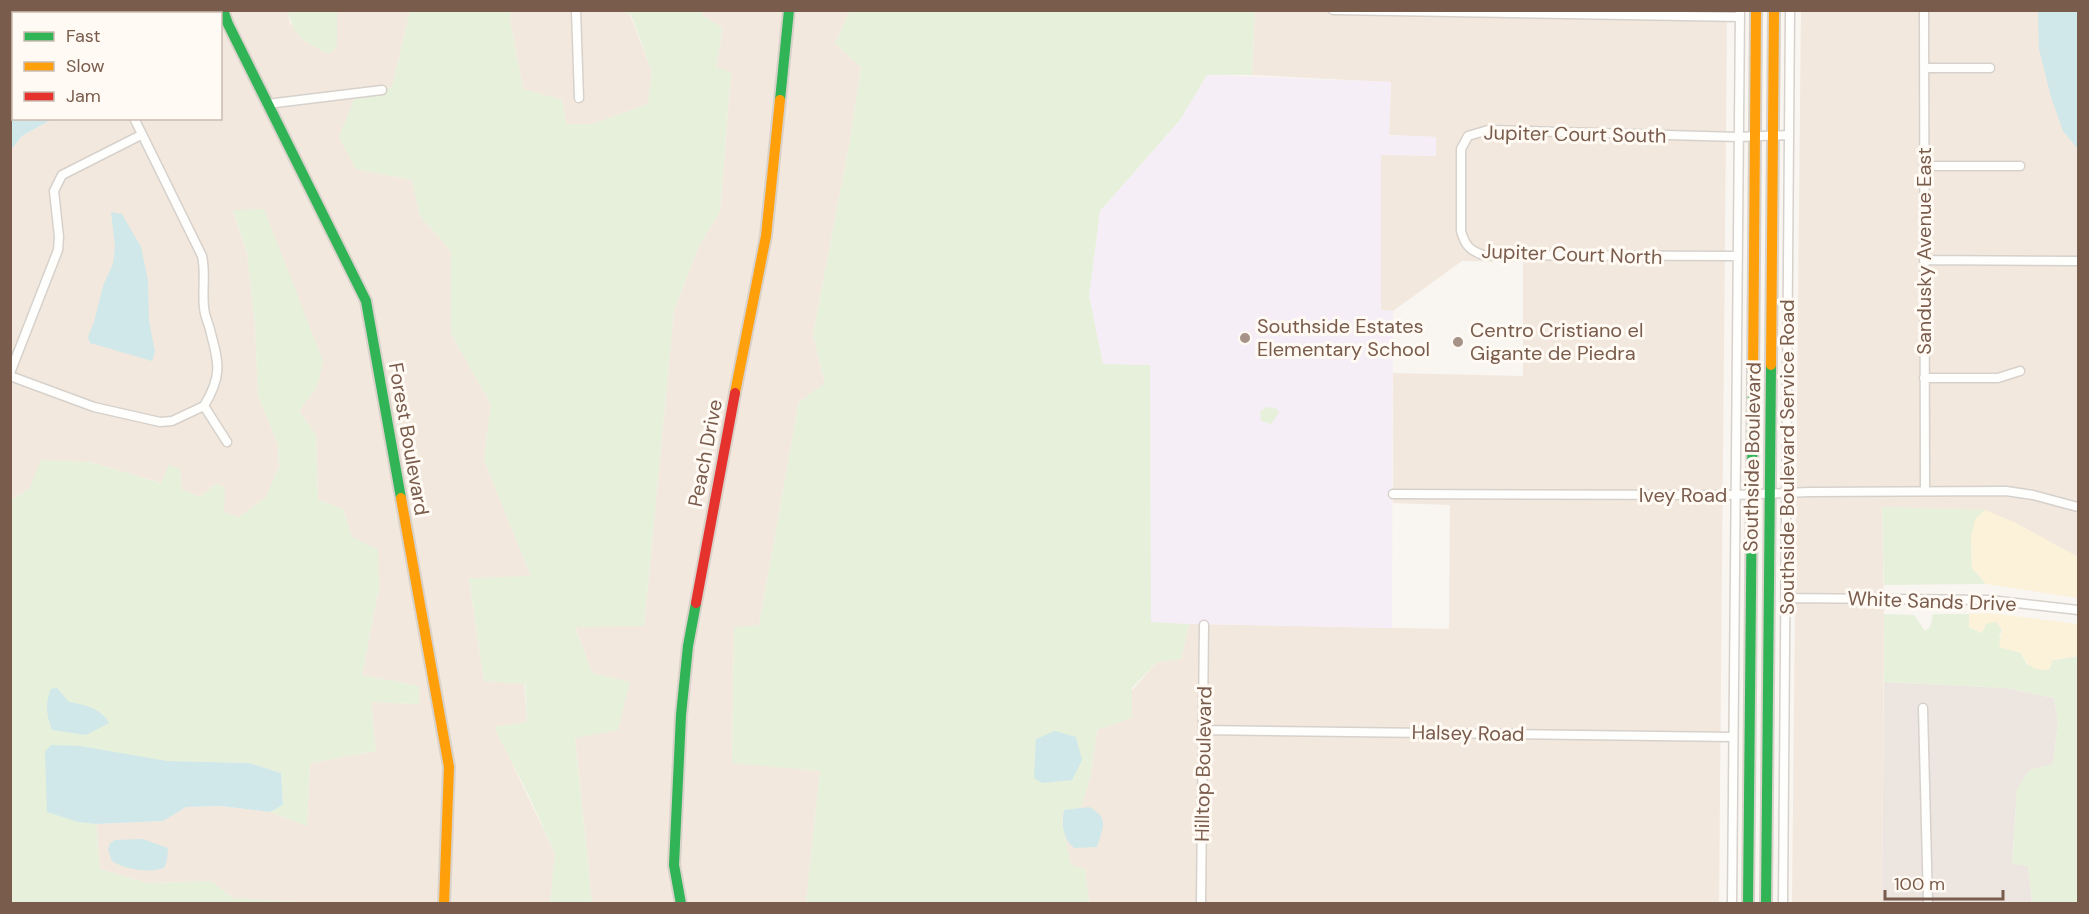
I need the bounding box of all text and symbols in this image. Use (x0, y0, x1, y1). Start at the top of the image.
legend (12, 12, 222, 120)
text: Fast (66, 24, 101, 48)
text: Slow (66, 54, 105, 78)
text: Jam (66, 84, 101, 108)
street label: Jupiter Court South (1483, 119, 1667, 149)
street label: Sandusky Avenue East (1911, 147, 1937, 355)
street label: Jupiter Court North (1481, 238, 1663, 270)
street label: Southside Boulevard Service Road (1774, 299, 1800, 615)
place label: Southside Estates Elementary School (1257, 313, 1430, 362)
place label: Centro Cristiano el Gigante de Piedra (1470, 317, 1643, 366)
marker: Southside Estates Elementary School (1238, 331, 1252, 345)
marker: Centro Cristiano el Gigante de Piedra (1451, 335, 1465, 349)
street label: Forest Boulevard (383, 361, 435, 517)
street label: Southside Boulevard (1737, 362, 1767, 552)
street label: Peach Drive (682, 397, 728, 509)
street label: Ivey Road (1639, 482, 1727, 508)
street label: White Sands Drive (1847, 585, 2017, 617)
street label: Hilltop Boulevard (1189, 686, 1217, 842)
street label: Halsey Road (1411, 719, 1525, 747)
scale bar (1885, 863, 2004, 901)
text: 100 m (1894, 872, 1945, 896)

